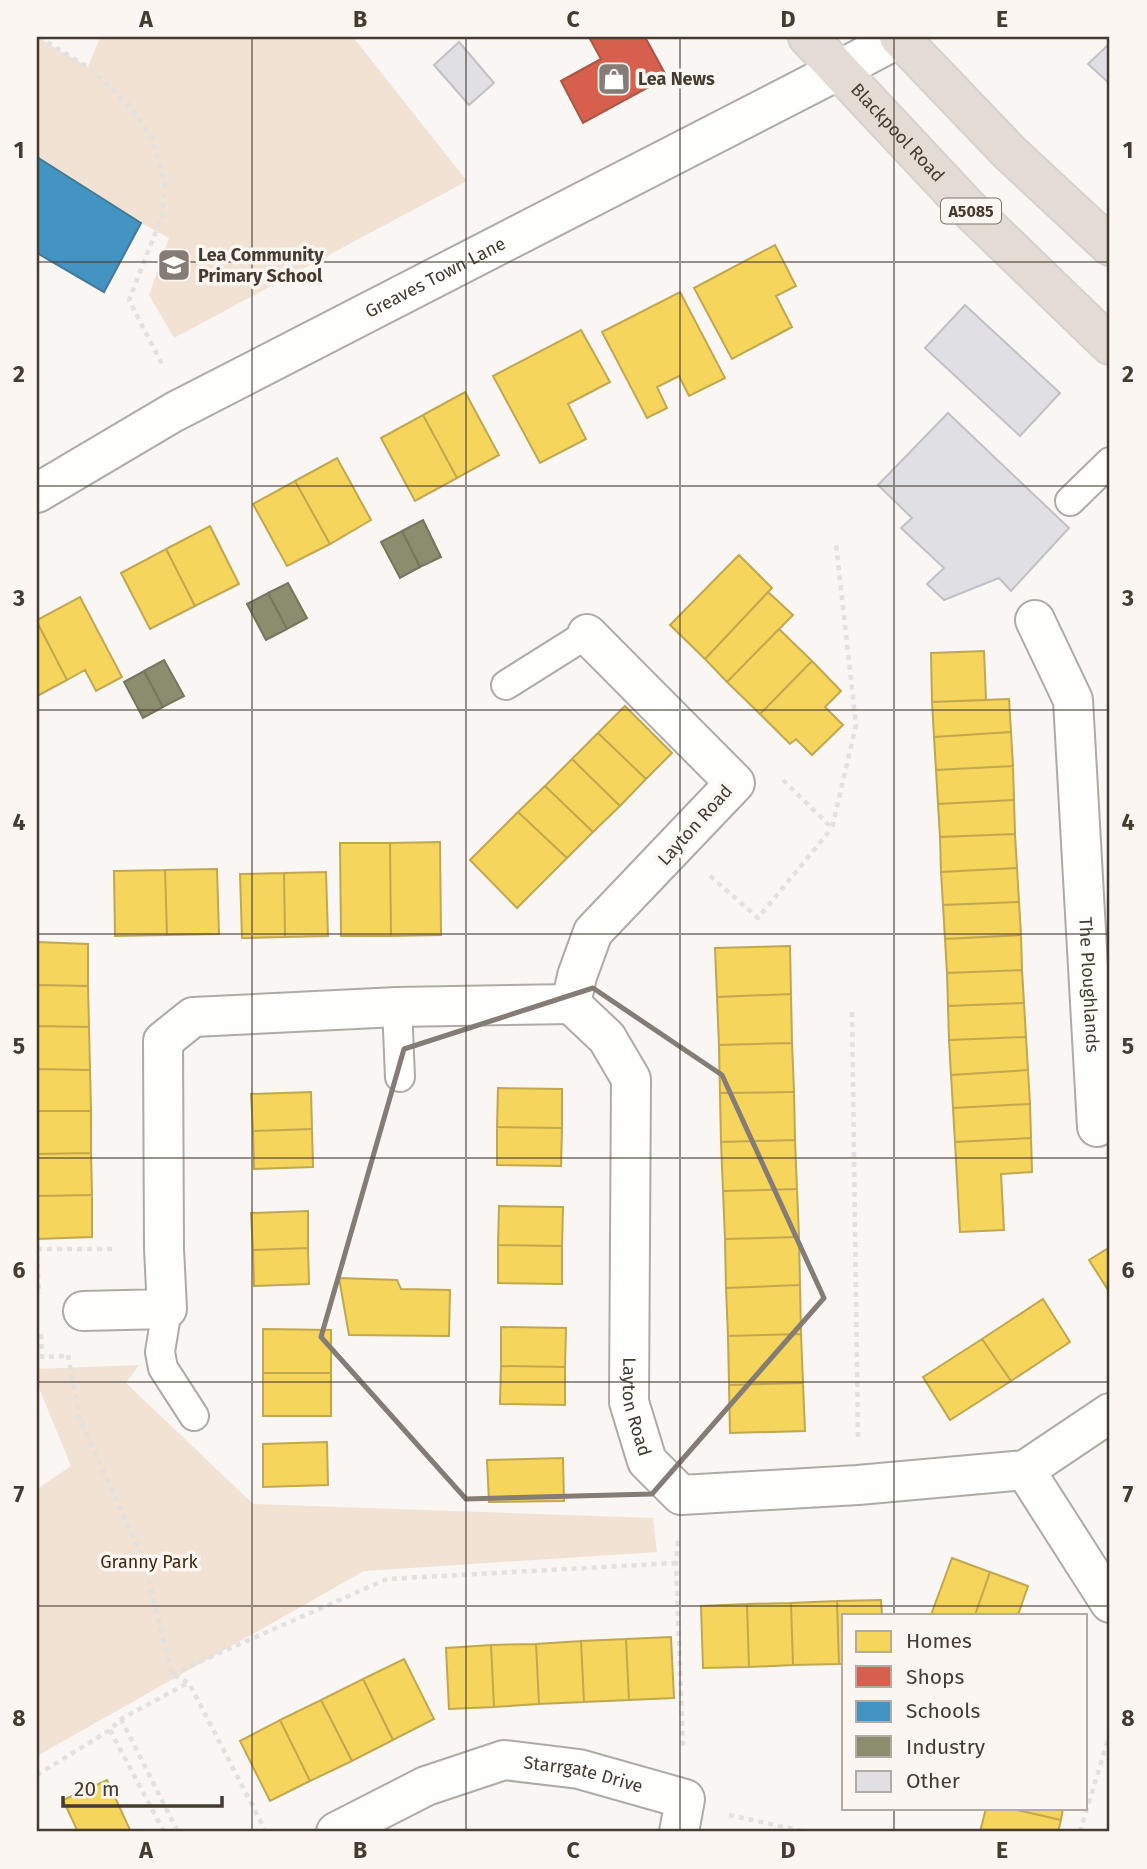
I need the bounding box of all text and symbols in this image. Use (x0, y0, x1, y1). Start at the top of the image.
text: A (138, 5, 153, 33)
text: B (353, 5, 367, 33)
text: C (566, 5, 580, 33)
text: D (781, 5, 796, 33)
text: E (996, 5, 1008, 33)
shop icon: Lea News (595, 60, 633, 98)
place label: Lea News (638, 68, 715, 90)
street label: Blackpool Road (846, 79, 949, 187)
text: 1 (14, 136, 24, 164)
text: 1 (1123, 136, 1133, 164)
road number: A5085 (941, 198, 1001, 224)
street label: Greaves Town Lane (361, 232, 509, 323)
place label: Lea Community Primary School (198, 244, 324, 287)
school or university icon: Lea Community Primary School (155, 246, 193, 284)
text: 2 (13, 360, 25, 388)
text: 2 (1122, 360, 1134, 388)
text: 3 (12, 584, 25, 612)
text: 3 (1121, 584, 1134, 612)
street label: Layton Road (653, 780, 737, 870)
text: 4 (13, 808, 26, 836)
text: 4 (1122, 808, 1135, 836)
street label: The Ploughlands (1074, 917, 1104, 1053)
text: 5 (13, 1032, 25, 1060)
text: 5 (1122, 1032, 1134, 1060)
text: 6 (13, 1256, 26, 1284)
text: 6 (1122, 1256, 1135, 1284)
street label: Layton Road (618, 1357, 656, 1459)
text: 7 (14, 1480, 25, 1508)
text: 7 (1123, 1480, 1134, 1508)
park label: Granny Park (100, 1551, 199, 1573)
legend (842, 1614, 1088, 1810)
text: Homes (906, 1628, 972, 1654)
text: Shops (906, 1664, 964, 1690)
text: Schools (906, 1698, 980, 1724)
text: 8 (12, 1704, 26, 1732)
text: 8 (1121, 1704, 1135, 1732)
text: Industry (906, 1734, 986, 1760)
street label: Starrgate Drive (522, 1751, 645, 1798)
scale bar (63, 1764, 222, 1808)
text: Other (906, 1768, 960, 1794)
text: 20 m (74, 1776, 120, 1802)
text: A (138, 1836, 153, 1864)
text: B (353, 1836, 367, 1864)
text: C (566, 1836, 580, 1864)
text: D (781, 1836, 796, 1864)
text: E (996, 1836, 1008, 1864)

